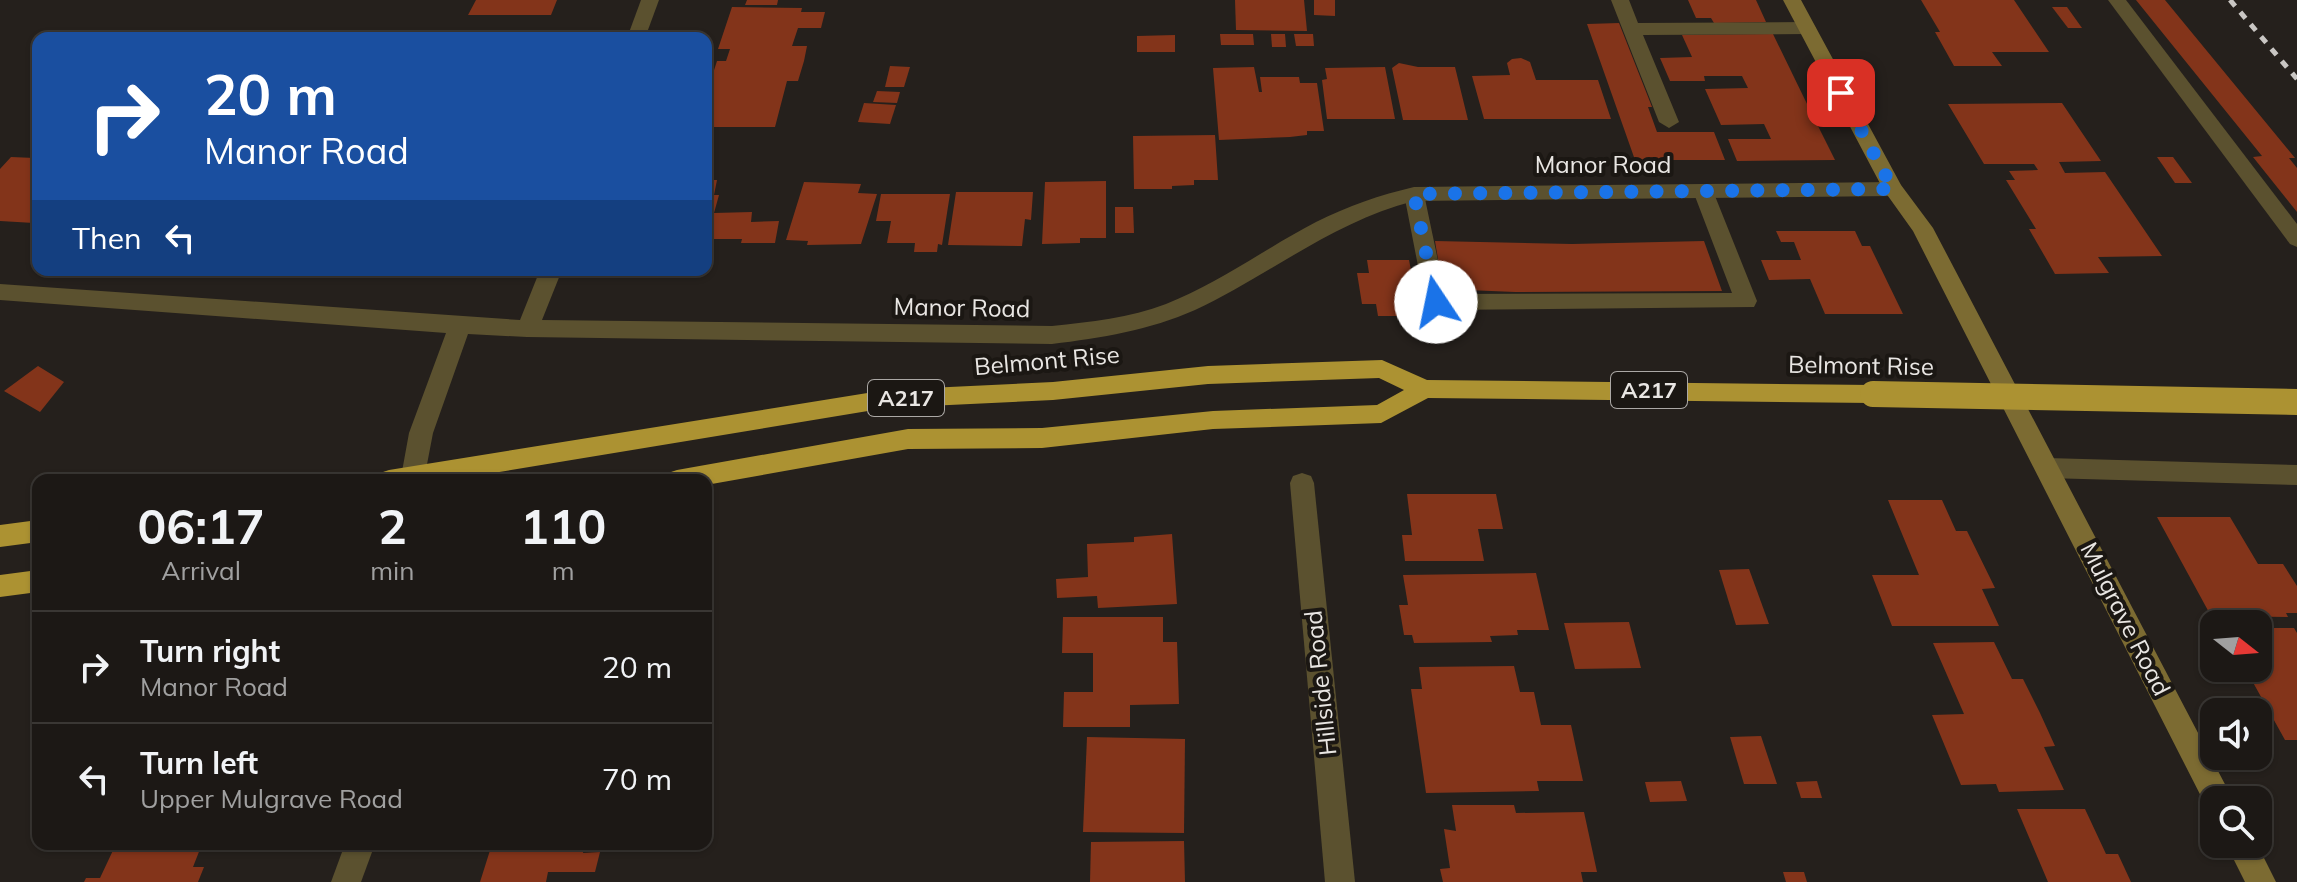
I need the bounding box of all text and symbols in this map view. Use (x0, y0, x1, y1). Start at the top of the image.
text: 20 m (204, 59, 337, 129)
pin (1807, 59, 1875, 127)
icon: right (72, 64, 176, 168)
icon: arrive (1819, 71, 1863, 115)
text: Manor Road (204, 128, 409, 173)
street label: Manor Road (1535, 149, 1671, 179)
icon: left (158, 216, 202, 260)
text: Then (72, 219, 142, 257)
position arrow (1394, 260, 1478, 344)
street label: Manor Road (893, 291, 1031, 323)
street label: Belmont Rise (973, 339, 1121, 381)
street label: Belmont Rise (1788, 349, 1934, 381)
road number: A217 (1611, 372, 1687, 408)
road number: A217 (868, 380, 944, 416)
text: 06:17 (138, 496, 265, 556)
text: 2 (378, 496, 407, 556)
text: 110 (520, 496, 606, 556)
street label: Mulgrave Road (2074, 537, 2177, 700)
text: Arrival (161, 554, 241, 587)
text: min (370, 554, 414, 587)
text: m (552, 554, 575, 587)
street label: Hillside Road (1297, 609, 1343, 757)
north arrow (2200, 610, 2272, 682)
map controls (2200, 610, 2272, 858)
text: Turn right (140, 632, 280, 670)
icon: right (72, 645, 116, 689)
text: 20 m (602, 648, 672, 686)
text: Manor Road (140, 670, 288, 703)
button: sound (2200, 698, 2272, 770)
text: Turn left (140, 744, 258, 782)
icon: left (72, 757, 116, 801)
text: 70 m (602, 760, 672, 798)
text: Upper Mulgrave Road (140, 782, 403, 815)
button: search (2200, 786, 2272, 858)

